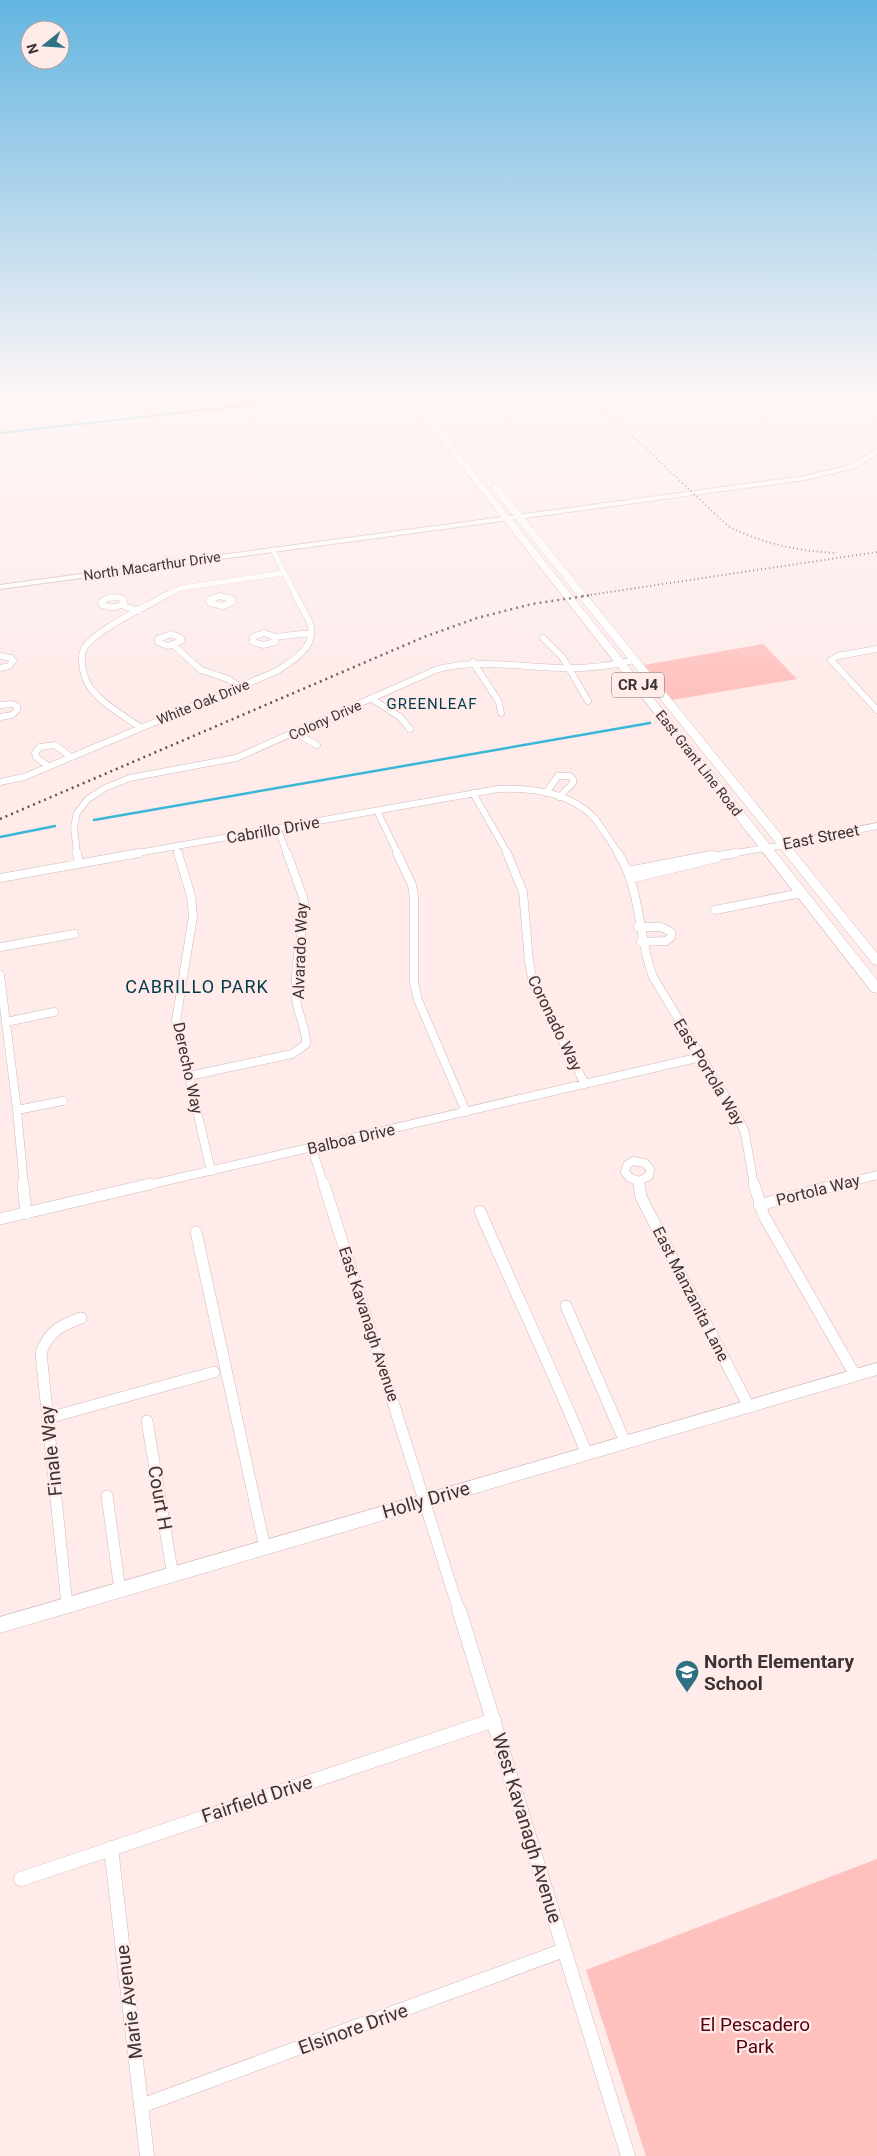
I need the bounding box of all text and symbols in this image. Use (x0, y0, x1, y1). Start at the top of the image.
north arrow (20, 20, 70, 70)
text: N (23, 42, 42, 56)
street label: North Macarthur Drive (82, 548, 222, 584)
road number: CR J4 (612, 672, 664, 698)
street label: White Oak Drive (154, 676, 252, 728)
district label: GREENLEAF (387, 695, 477, 713)
street label: Colony Drive (286, 697, 364, 743)
street label: East Grant Line Road (653, 707, 745, 819)
street label: Cabrillo Drive (225, 812, 321, 848)
street label: East Street (781, 820, 861, 854)
street label: Alvarado Way (289, 902, 311, 1000)
street label: Coronado Way (524, 972, 586, 1074)
district label: CABRILLO PARK (125, 976, 269, 997)
street label: East Portola Way (670, 1015, 749, 1129)
street label: Derecho Way (169, 1020, 207, 1116)
street label: Balboa Drive (305, 1120, 397, 1158)
street label: Portola Way (774, 1170, 862, 1210)
street label: East Manzanita Lane (649, 1223, 733, 1365)
street label: East Kavanagh Avenue (335, 1244, 403, 1404)
street label: Finale Way (35, 1404, 67, 1498)
street label: Court H (143, 1464, 177, 1532)
street label: Holly Drive (380, 1477, 472, 1523)
place label: North Elementary School (704, 1650, 854, 1695)
school or university icon: North Elementary School (674, 1659, 700, 1693)
street label: West Kavanagh Avenue (487, 1730, 567, 1926)
street label: Fairfield Drive (199, 1770, 315, 1828)
street label: Marie Avenue (111, 1944, 147, 2060)
street label: Elsinore Drive (295, 1999, 411, 2059)
park label: El Pescadero Park (700, 2013, 810, 2058)

